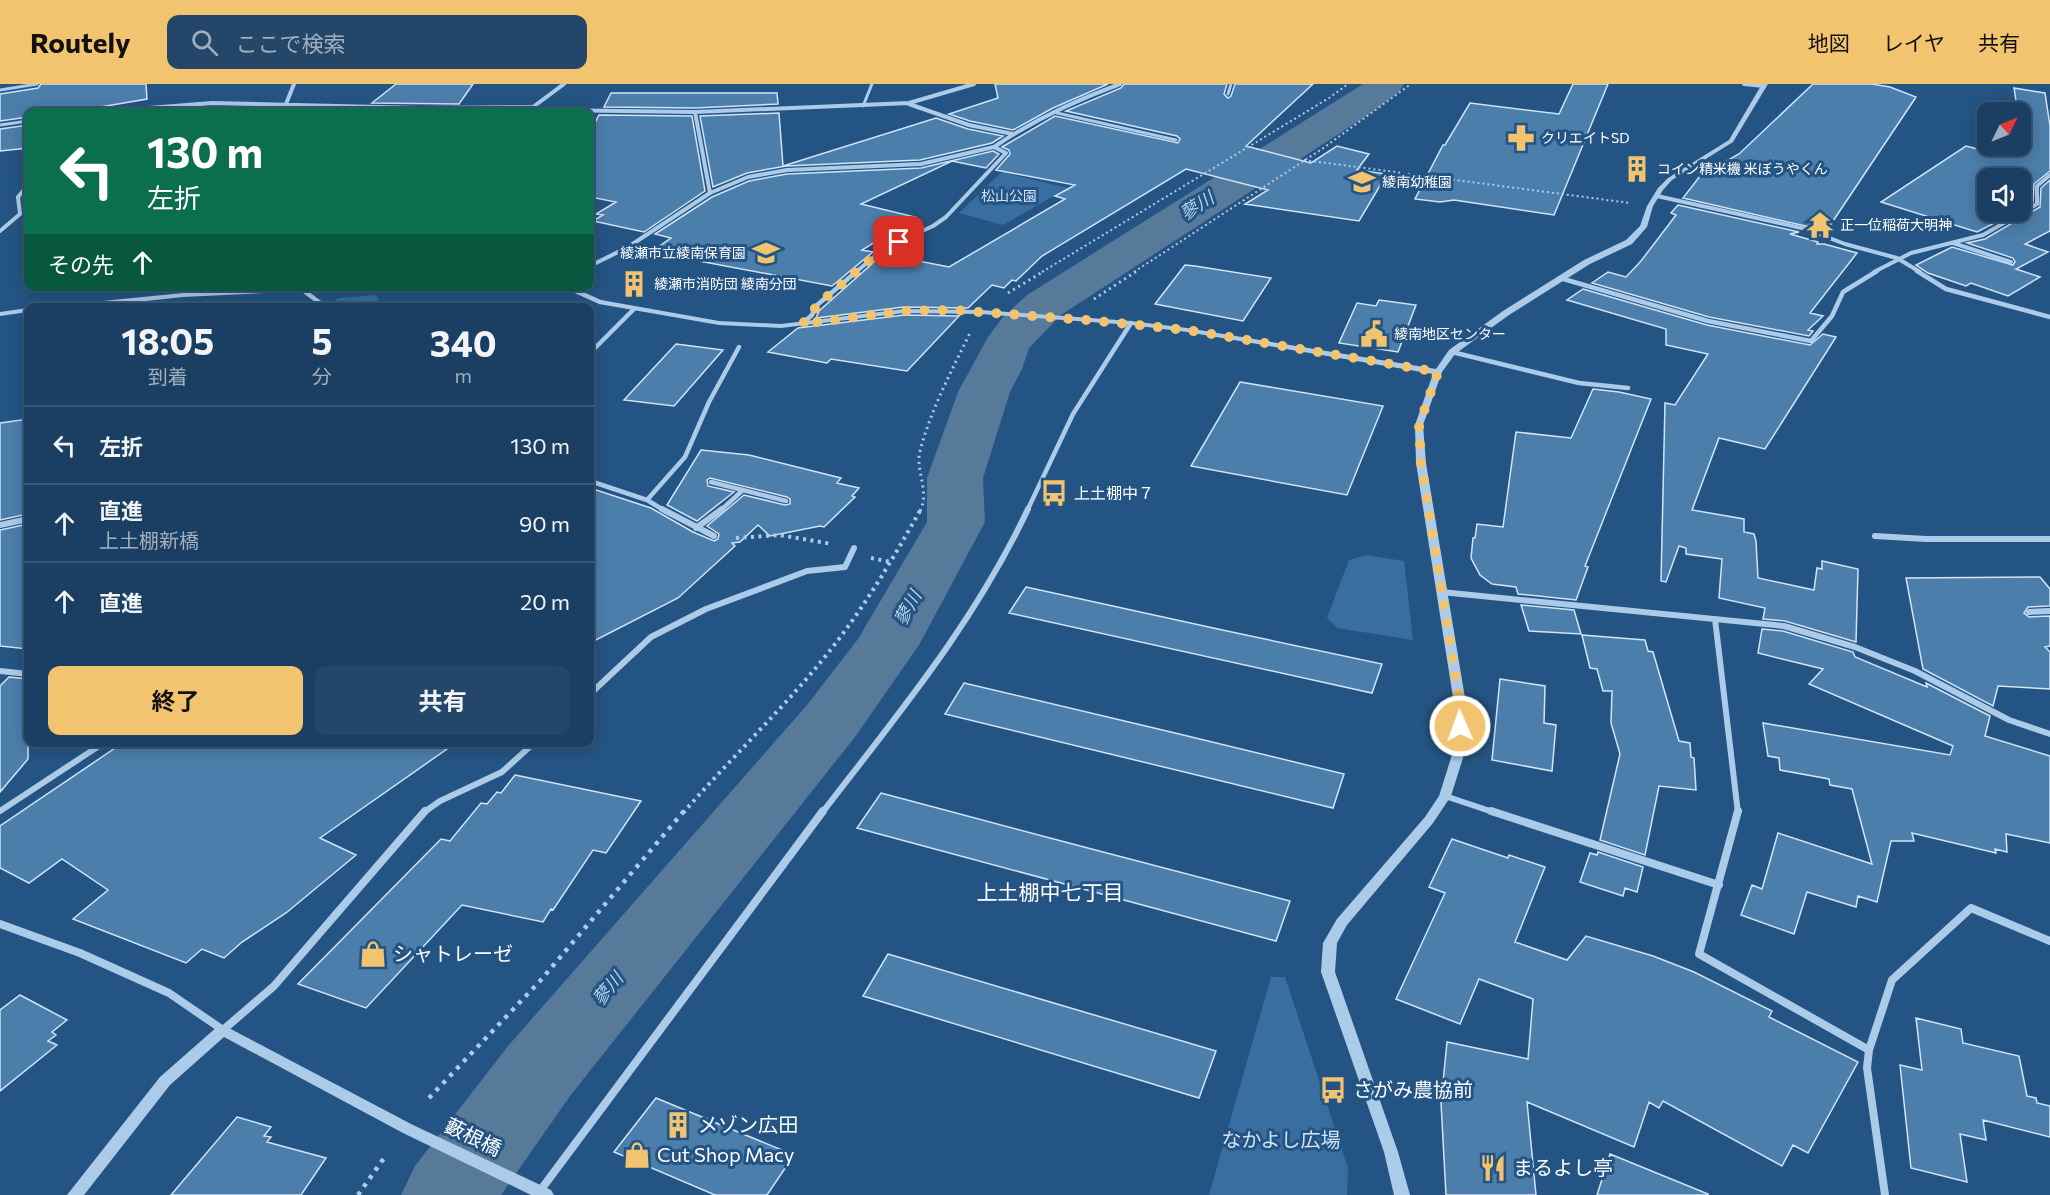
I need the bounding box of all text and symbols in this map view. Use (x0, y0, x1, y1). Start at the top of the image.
search box (167, 15, 587, 69)
text: Routely (30, 25, 131, 59)
icon: search (188, 26, 221, 59)
text: ここで検索 (236, 30, 346, 57)
text: 地図 (1808, 30, 1850, 55)
text: レイヤ (1883, 30, 1945, 55)
text: 共有 (1978, 30, 2020, 55)
north arrow (1977, 102, 2031, 156)
map controls (1977, 102, 2031, 222)
pharmacy icon: クリエイトSD (1506, 123, 1536, 153)
text: 130 m (147, 125, 263, 177)
place label: クリエイトSD (1541, 129, 1630, 146)
icon: left (48, 132, 126, 210)
building icon: コイン精米機 米ぼうやくん (1622, 154, 1652, 184)
place label: コイン精米機 米ぼうやくん (1657, 160, 1828, 177)
school or university icon: 綾南幼稚園 (1347, 167, 1377, 197)
button: sound (1977, 168, 2031, 222)
place label: 綾南幼稚園 (1382, 173, 1452, 190)
text: 左折 (147, 181, 201, 214)
water label: 蓼川 (1175, 185, 1219, 224)
park label: 松山公園 (981, 187, 1037, 204)
temple icon: 正一位稲荷大明神 (1805, 210, 1835, 240)
pin (873, 216, 924, 267)
place label: 正一位稲荷大明神 (1840, 216, 1952, 233)
icon: arrive (882, 225, 915, 258)
school or university icon: 綾瀬市立綾南保育園 (751, 238, 781, 268)
place label: 綾瀬市立綾南保育園 (620, 244, 746, 261)
icon: ahead (126, 246, 159, 279)
text: その先 (48, 251, 114, 278)
building icon: 綾瀬市消防団 綾南分団 (619, 269, 649, 299)
place label: 綾瀬市消防団 綾南分団 (654, 275, 797, 292)
text: 18:05 (121, 318, 214, 362)
text: 5 (312, 318, 333, 362)
public building icon: 綾南地区センター (1359, 319, 1389, 349)
text: 340 (430, 320, 497, 364)
place label: 綾南地区センター (1394, 325, 1506, 342)
text: m (455, 363, 472, 387)
text: 到着 (148, 364, 188, 388)
text: 分 (312, 364, 332, 388)
icon: left (48, 429, 81, 462)
text: 130 m (510, 432, 570, 459)
text: 左折 (99, 433, 143, 460)
bus stop icon: 上土棚中７ (1039, 478, 1069, 508)
place label: 上土棚中７ (1074, 483, 1154, 502)
text: 直進 (99, 497, 143, 524)
icon: ahead (48, 507, 81, 540)
text: 90 m (519, 510, 570, 537)
text: 上土棚新橋 (99, 528, 199, 552)
icon: ahead (48, 585, 81, 618)
water label: 蓼川 (889, 585, 926, 629)
text: 20 m (520, 588, 570, 615)
text: 直進 (99, 589, 143, 616)
button: 終了 (48, 666, 303, 735)
button: 共有 (315, 666, 570, 735)
position arrow (1428, 694, 1492, 758)
district label: 上土棚中七丁目 (977, 879, 1124, 904)
shop icon: シャトレーゼ (358, 939, 388, 969)
place label: シャトレーゼ (393, 941, 513, 965)
water label: 蓼川 (587, 966, 629, 1009)
bus stop icon: さがみ農協前 (1318, 1075, 1348, 1105)
place label: さがみ農協前 (1353, 1077, 1473, 1101)
building icon: メゾン広田 (663, 1110, 693, 1140)
street label: 藪根橋 (441, 1112, 506, 1160)
place label: メゾン広田 (698, 1112, 798, 1136)
park label: なかよし広場 (1222, 1127, 1341, 1151)
shop icon: Cut Shop Macy (622, 1140, 652, 1170)
place label: Cut Shop Macy (657, 1142, 794, 1166)
restaurant icon: まるよし亭 (1478, 1153, 1508, 1183)
place label: まるよし亭 (1513, 1155, 1613, 1179)

